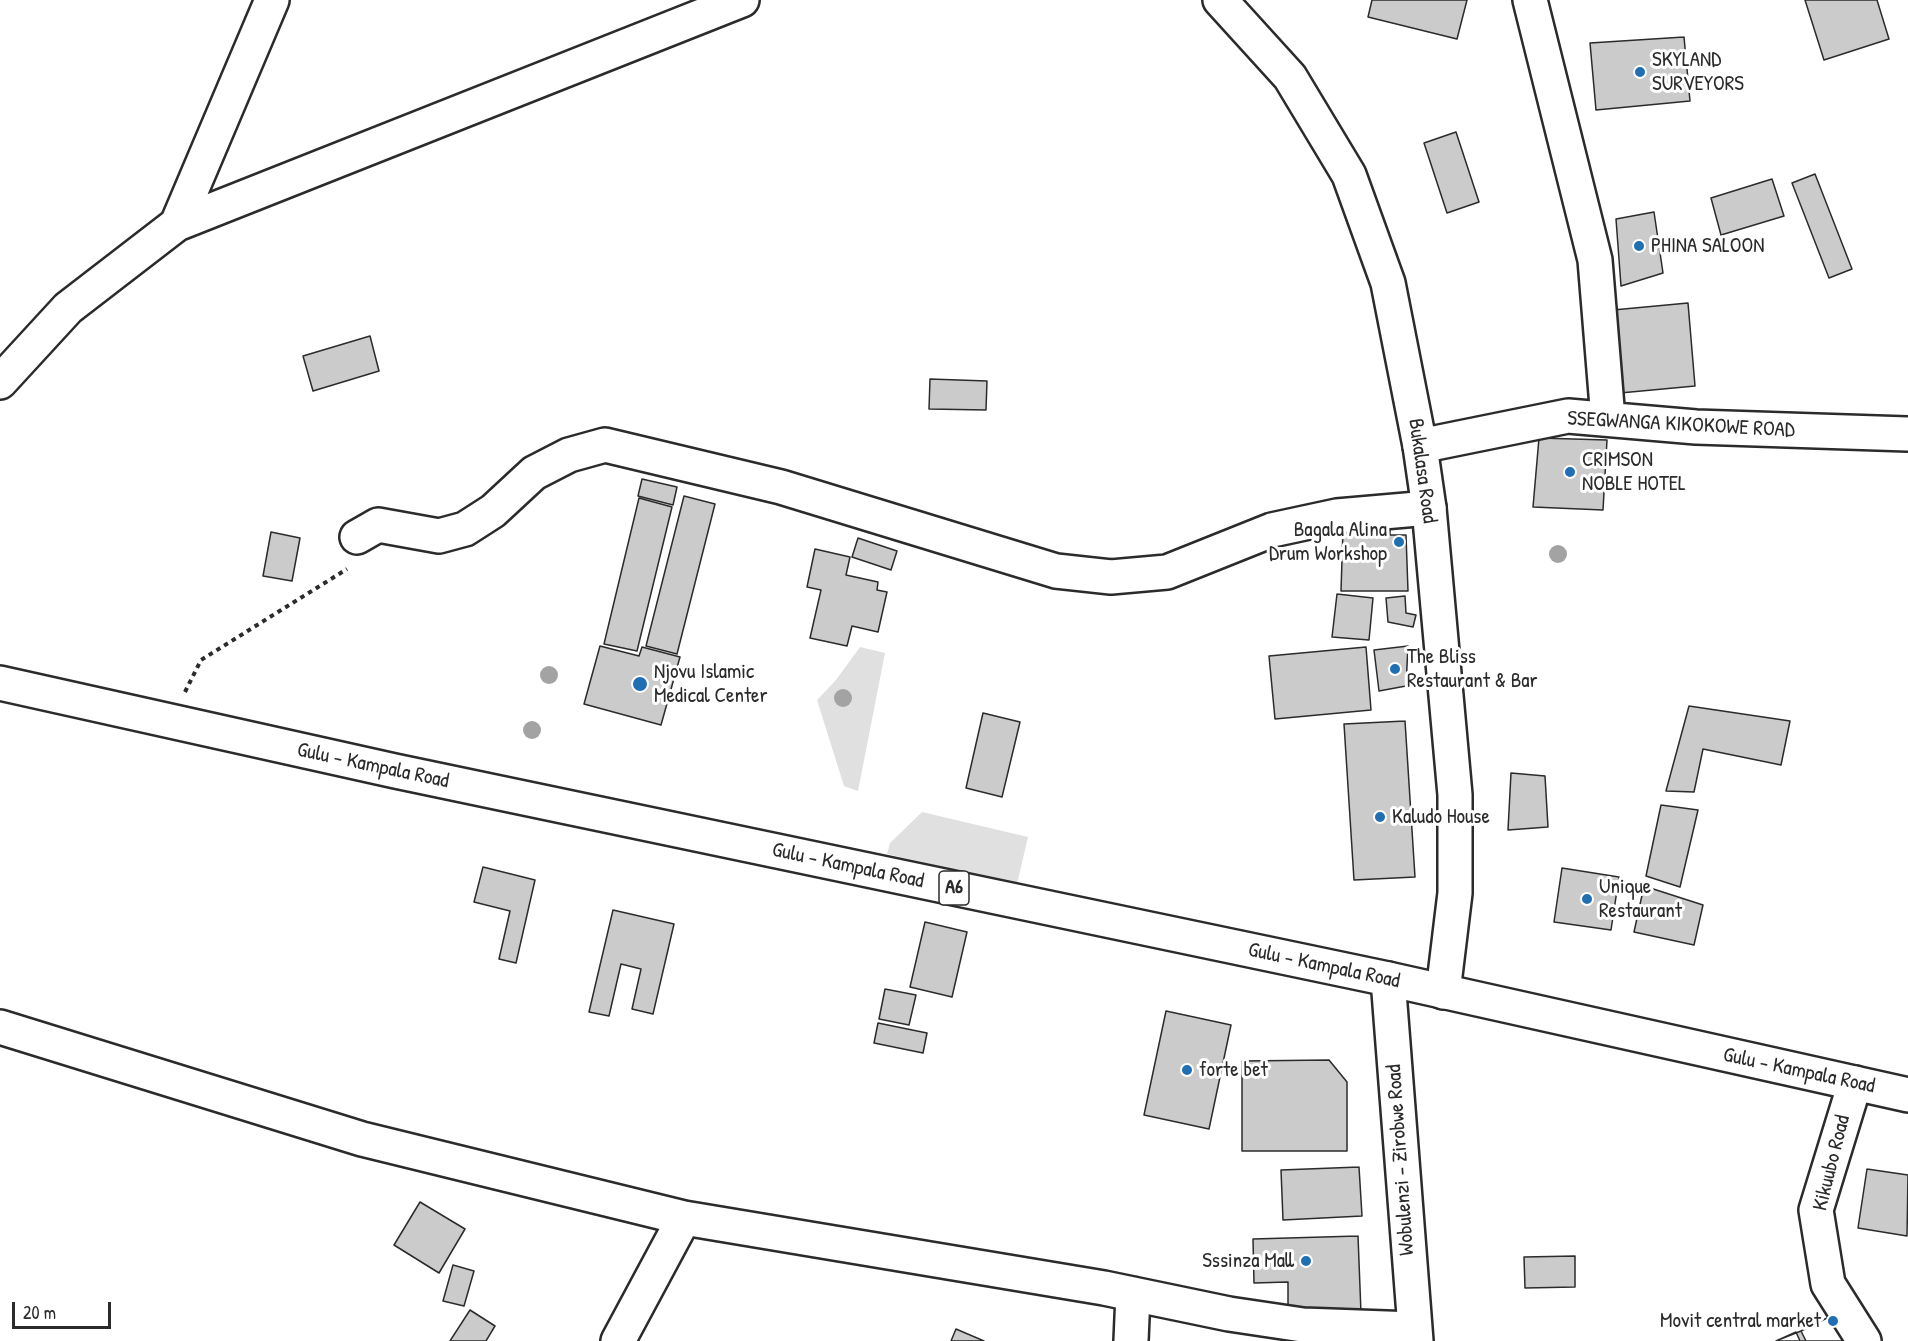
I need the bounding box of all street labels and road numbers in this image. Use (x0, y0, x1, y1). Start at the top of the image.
street label: SSEGWANGA KIKOKOWE ROAD (1567, 406, 1795, 444)
street label: Bukalasa Road (1402, 417, 1442, 525)
street label: Gulu - Kampala Road (295, 738, 451, 794)
street label: Gulu - Kampala Road (770, 838, 926, 894)
road number: A6 (939, 871, 969, 905)
street label: Gulu - Kampala Road (1246, 938, 1402, 994)
street label: Gulu - Kampala Road (1721, 1043, 1877, 1099)
street label: Wobulenzi - Zirobwe Road (1382, 1064, 1420, 1256)
street label: Kikuubo Road (1808, 1113, 1856, 1213)

